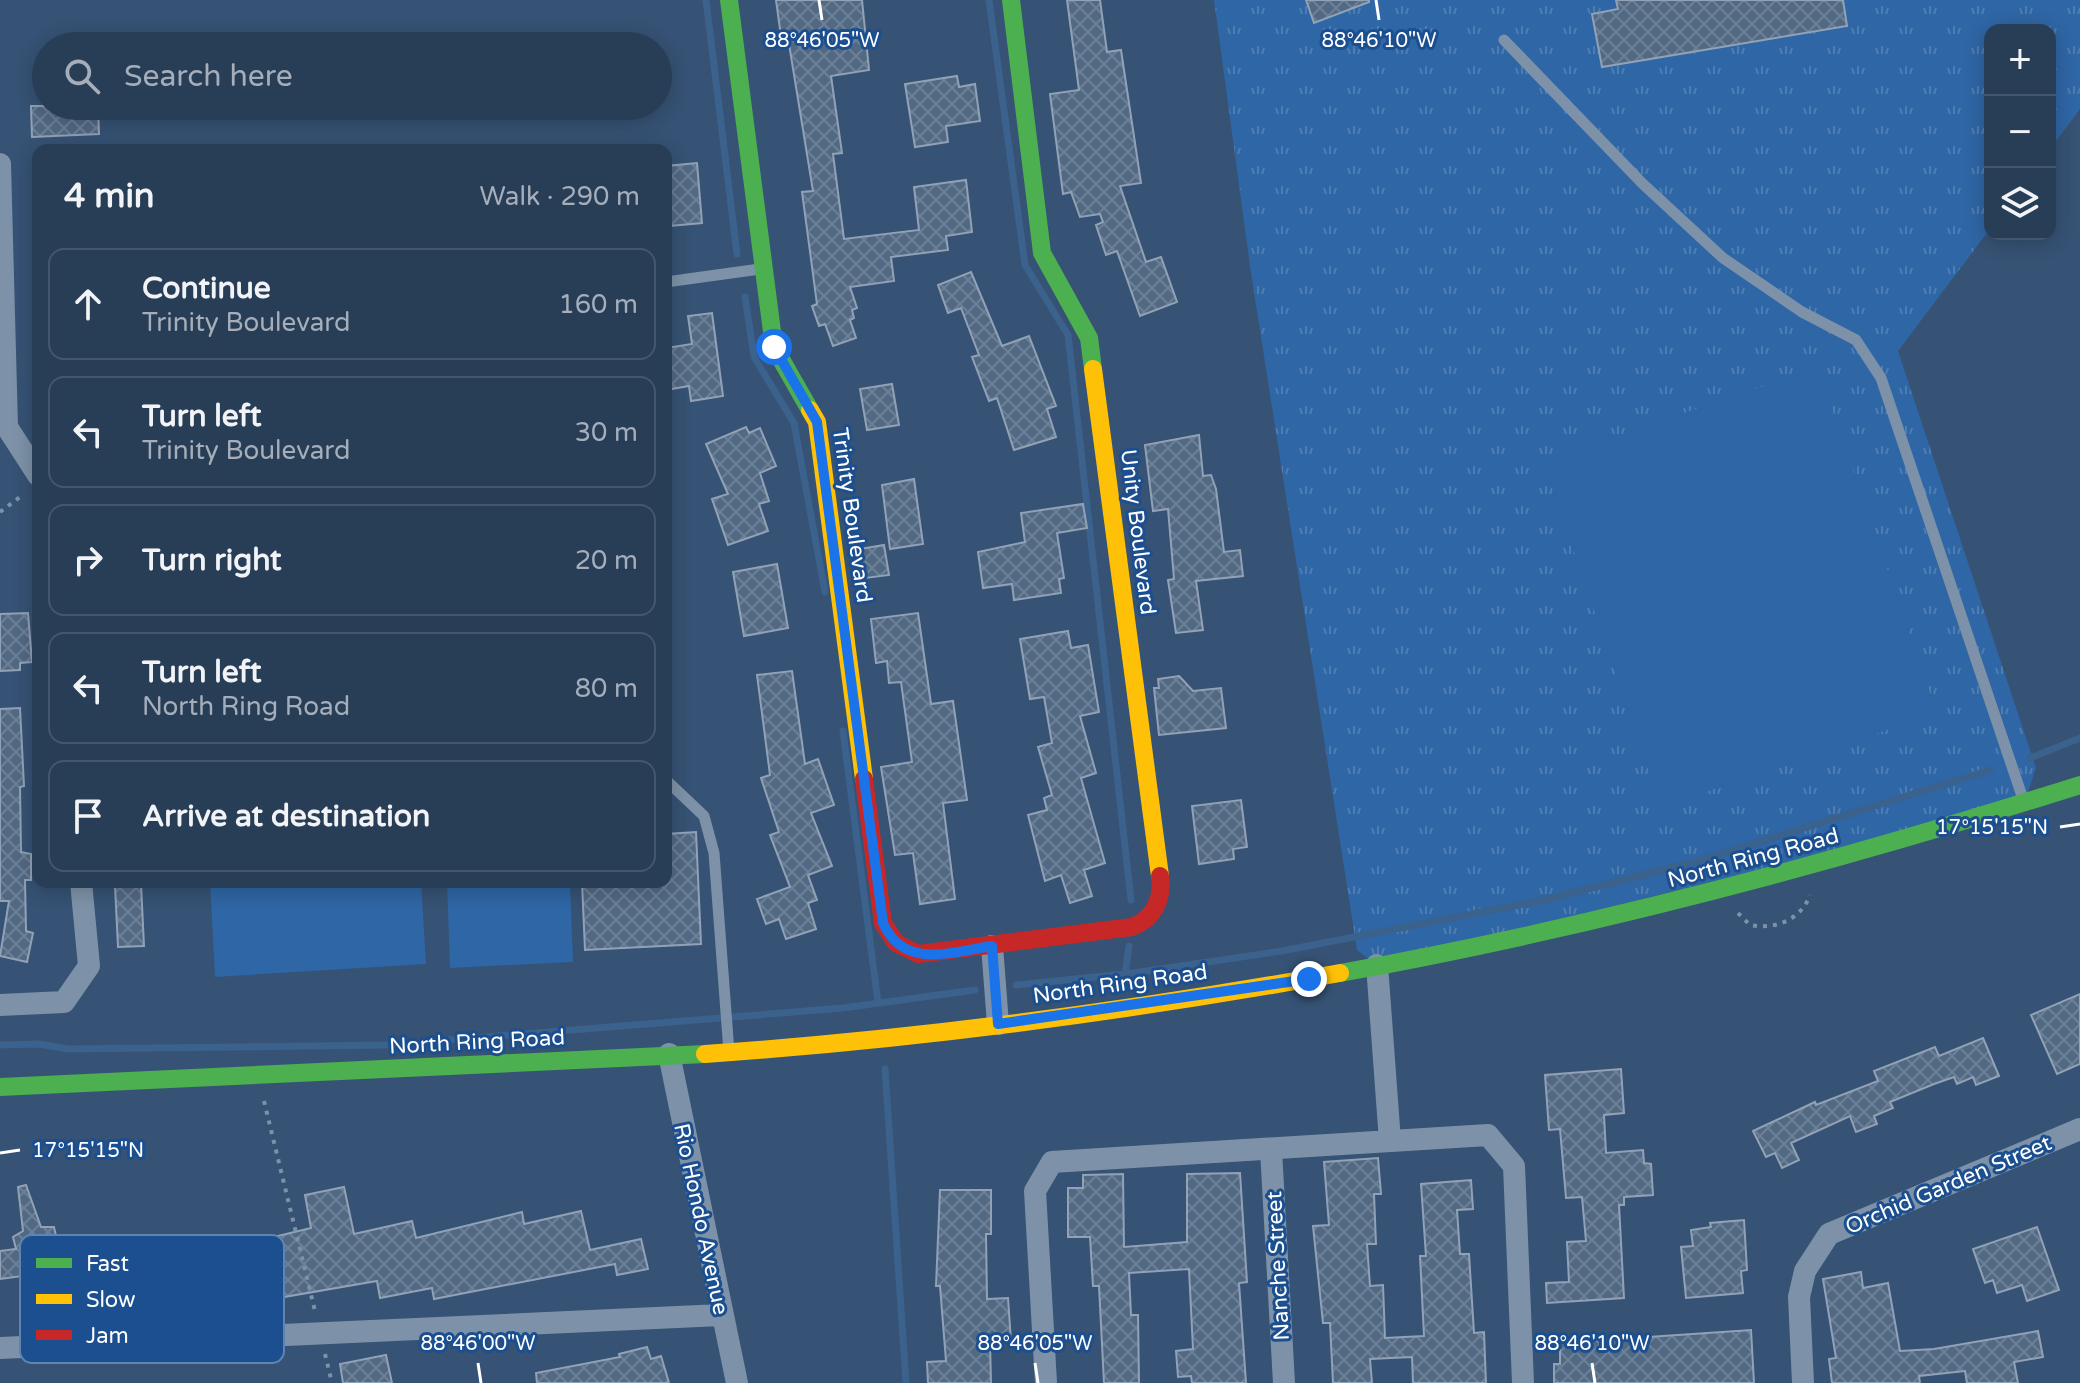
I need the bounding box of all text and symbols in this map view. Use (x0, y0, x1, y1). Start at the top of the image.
map controls (1984, 24, 2056, 240)
button: + (1984, 24, 2056, 96)
text: 88°46'05"W (765, 29, 880, 53)
text: 88°46'10"W (1322, 29, 1437, 53)
search box (32, 32, 672, 120)
icon: search (60, 54, 104, 98)
text: Search here (124, 58, 293, 95)
button: − (1984, 96, 2056, 168)
button: layers (1984, 168, 2056, 240)
text: 4 min (64, 176, 155, 217)
text: Walk · 290 m (480, 181, 640, 212)
text: Continue (142, 270, 271, 307)
icon: ahead (66, 282, 110, 326)
text: 160 m (558, 289, 638, 320)
text: Trinity Boulevard (142, 307, 350, 338)
route start (756, 329, 792, 365)
text: Turn left (142, 398, 261, 435)
icon: left (66, 410, 110, 454)
text: 30 m (575, 417, 638, 448)
street label: Trinity Boulevard (827, 426, 877, 604)
text: Trinity Boulevard (142, 435, 350, 466)
street label: Unity Boulevard (1115, 448, 1161, 616)
icon: right (66, 538, 110, 582)
text: Turn right (142, 542, 282, 579)
text: 20 m (575, 545, 638, 576)
text: Turn left (142, 654, 261, 691)
icon: left (66, 666, 110, 710)
text: 80 m (575, 673, 638, 704)
text: North Ring Road (142, 691, 350, 722)
icon: arrive (66, 794, 110, 838)
text: Arrive at destination (142, 798, 430, 835)
text: 17°15'15"N (1936, 816, 2048, 840)
street label: North Ring Road (1665, 823, 1842, 893)
street label: North Ring Road (1031, 959, 1209, 1009)
route end (1291, 961, 1327, 997)
street label: North Ring Road (388, 1024, 566, 1060)
street label: Rio Hondo Avenue (668, 1121, 734, 1317)
street label: Orchid Garden Street (1841, 1130, 2055, 1240)
text: 17°15'15"N (32, 1139, 144, 1163)
street label: Nanche Street (1261, 1191, 1295, 1341)
legend (20, 1235, 284, 1363)
text: Fast (86, 1251, 129, 1277)
text: Slow (86, 1287, 136, 1313)
text: Jam (86, 1323, 129, 1349)
text: 88°46'00"W (421, 1332, 536, 1356)
text: 88°46'05"W (978, 1332, 1093, 1356)
text: 88°46'10"W (1535, 1332, 1650, 1356)

